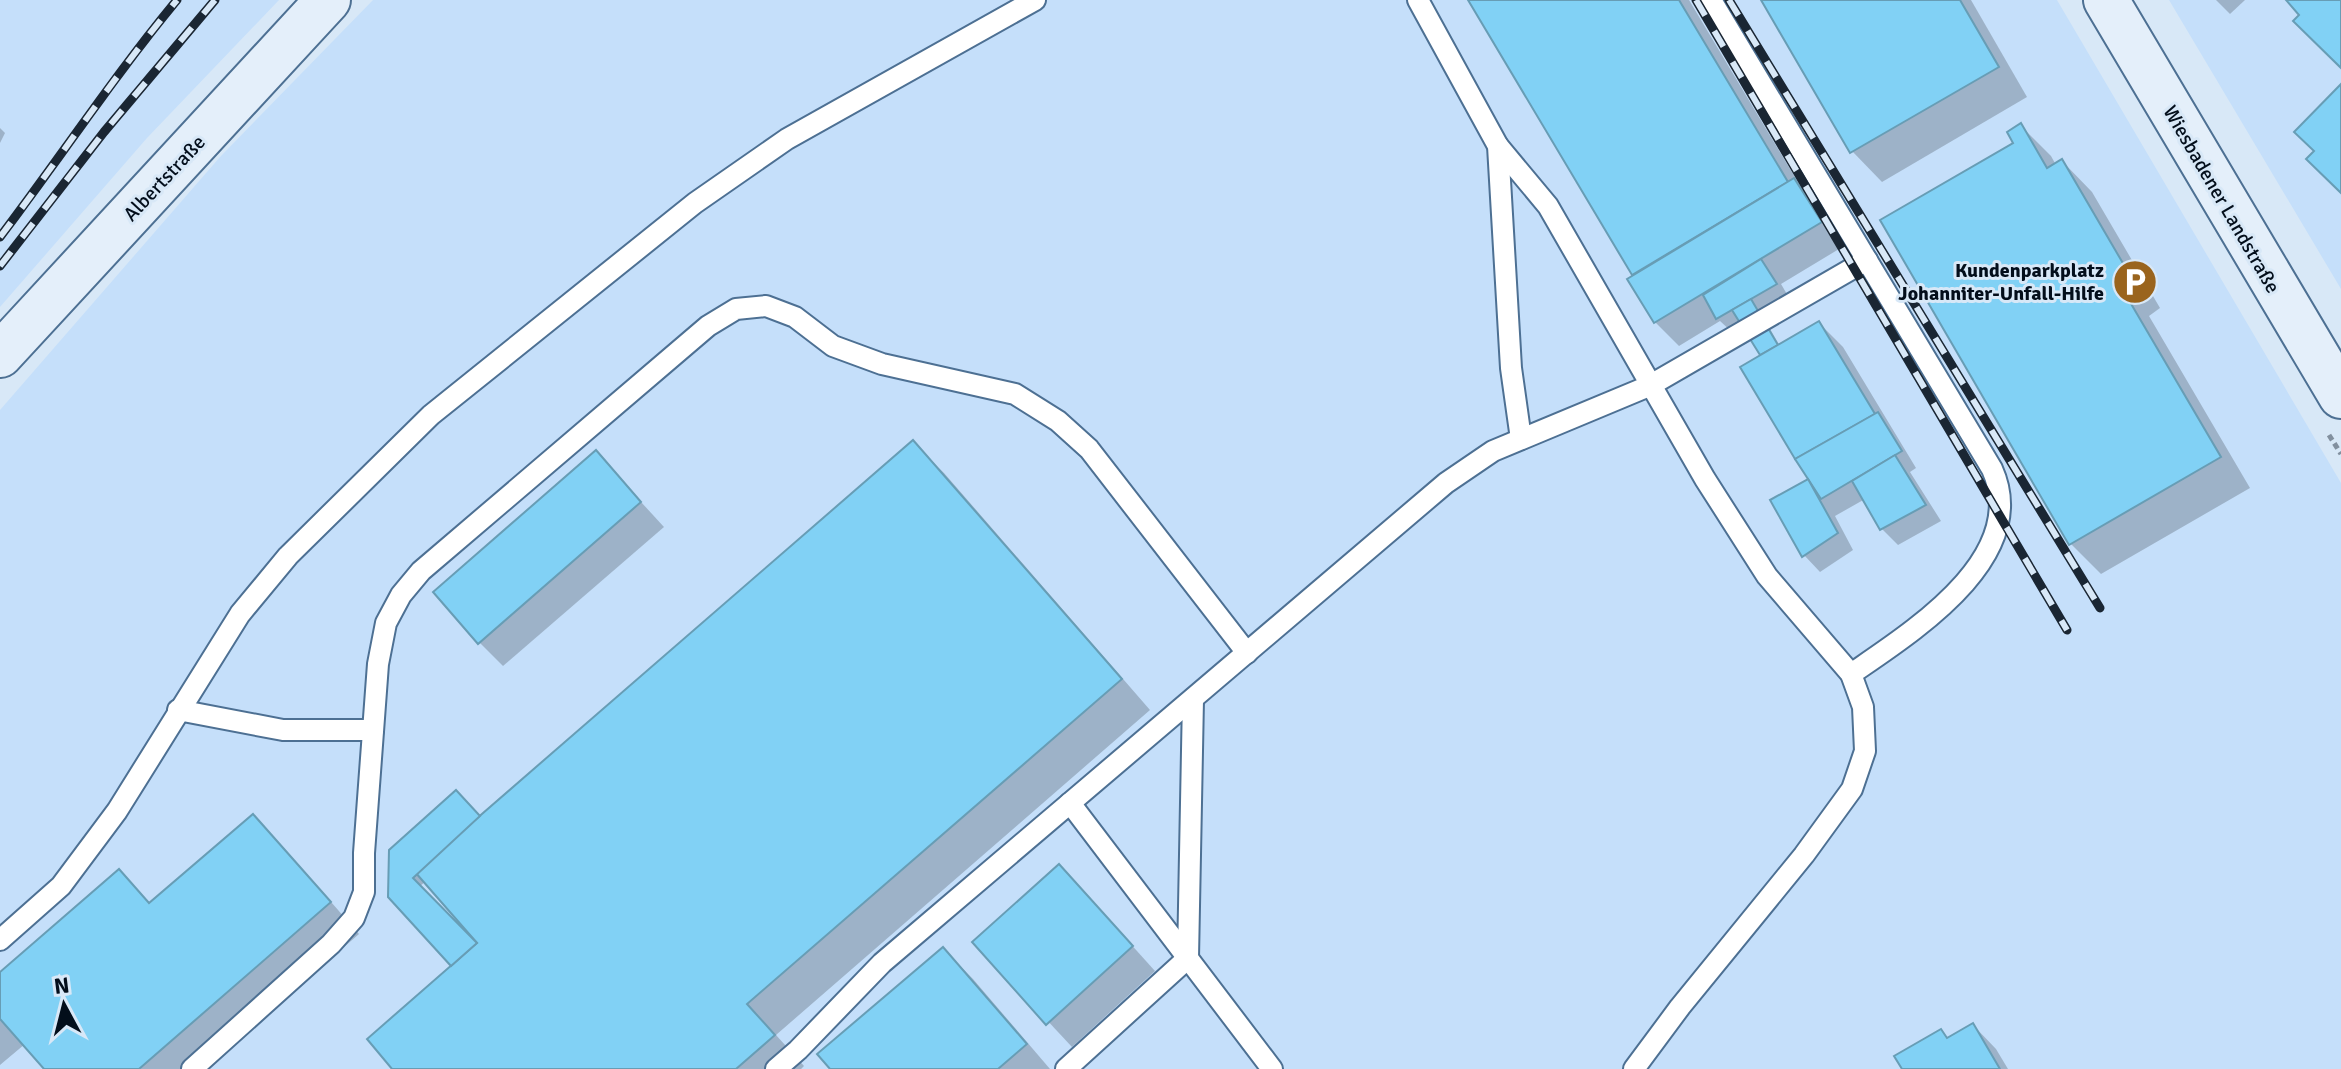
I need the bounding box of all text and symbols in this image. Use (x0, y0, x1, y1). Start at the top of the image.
street label: Wiesbadener Landstraße (2158, 101, 2286, 298)
street label: Albertstraße (118, 130, 211, 227)
place label: Kundenparkplatz Johanniter-Unfall-Hilfe (1898, 258, 2104, 306)
parking icon: Kundenparkplatz Johanniter-Unfall-Hilfe (2111, 258, 2159, 306)
north arrow (24, 965, 104, 1045)
text: N (52, 971, 71, 1000)

